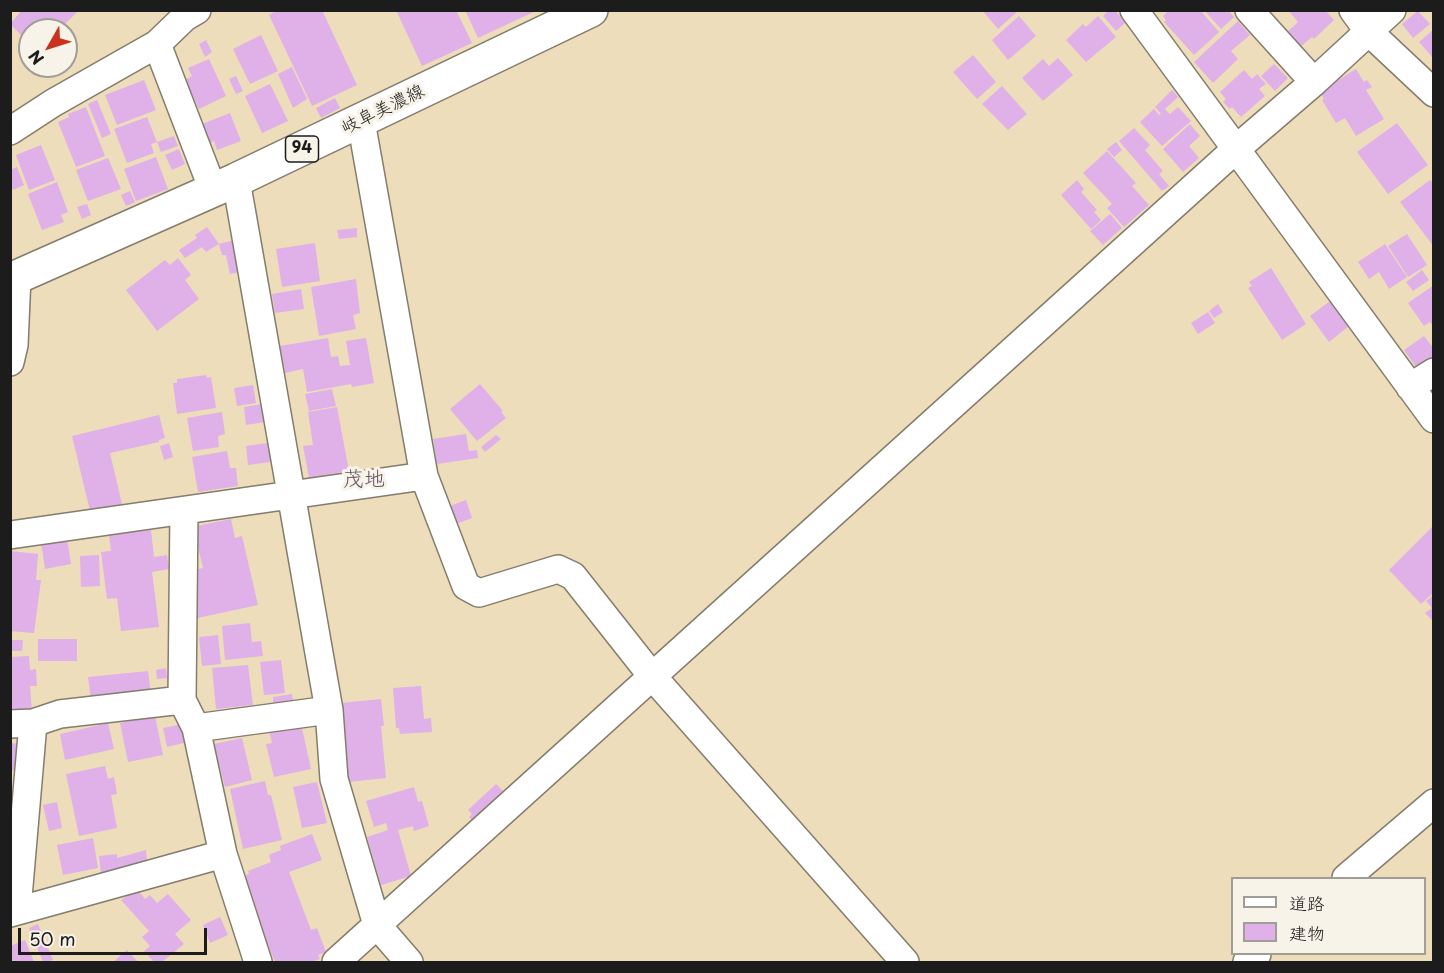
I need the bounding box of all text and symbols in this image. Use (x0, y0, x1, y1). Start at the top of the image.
north arrow (18, 18, 78, 78)
text: N (22, 46, 49, 71)
street label: 岐阜美濃線 (338, 81, 428, 139)
road number: 94 (286, 136, 318, 162)
district label: 茂地 (343, 467, 385, 493)
legend (1231, 877, 1426, 955)
text: 道路 (1289, 889, 1325, 916)
scale bar (21, 916, 210, 954)
text: 建物 (1289, 919, 1325, 946)
text: 50 m (29, 925, 76, 952)

